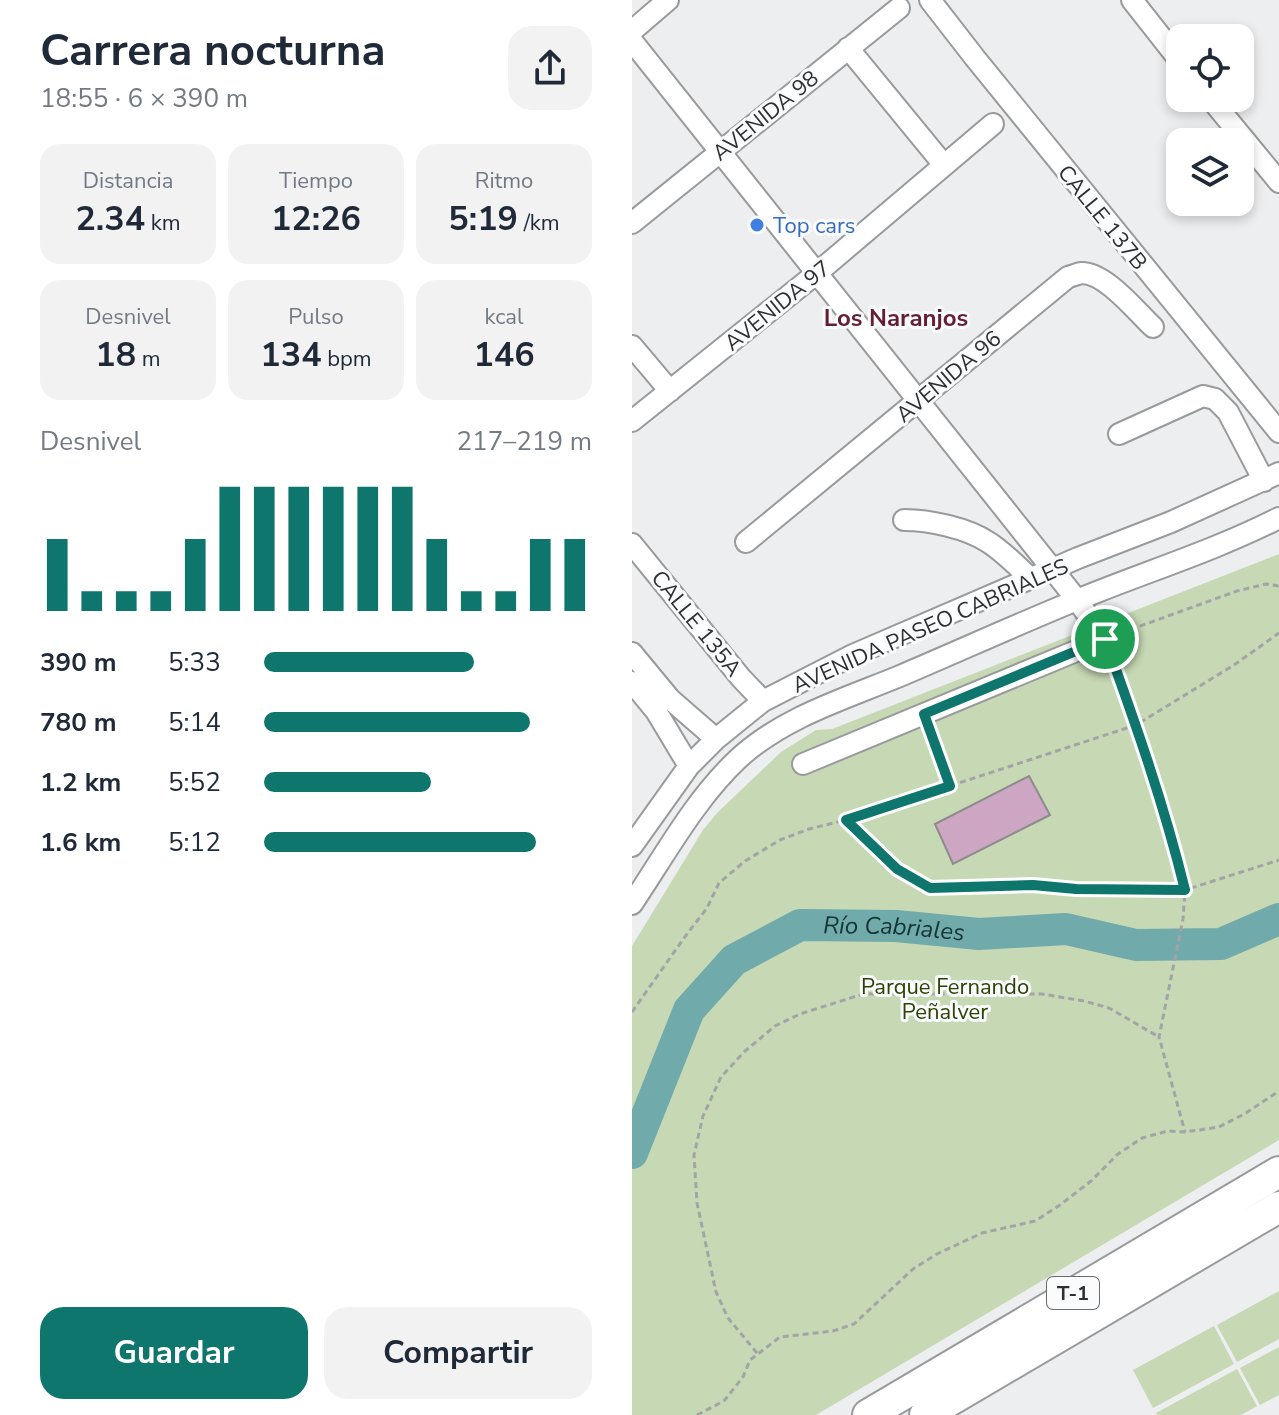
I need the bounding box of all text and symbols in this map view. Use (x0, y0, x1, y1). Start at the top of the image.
text: Carrera nocturna (40, 21, 386, 81)
map controls (1166, 24, 1254, 216)
button: locate (1166, 24, 1254, 112)
button: share (508, 26, 592, 110)
street label: AVENIDA 98 (706, 64, 825, 168)
text: 18:55 · 6 × 390 m (40, 81, 248, 116)
button: layers (1166, 128, 1254, 216)
street label: CALLE 137B (1051, 159, 1154, 277)
text: Distancia (83, 166, 173, 196)
text: Tiempo (279, 166, 353, 196)
text: Ritmo (475, 166, 533, 196)
text: 2.34 (75, 196, 145, 242)
text: 12:26 (271, 196, 361, 242)
text: 5:19 (448, 196, 518, 242)
text: km (145, 208, 181, 238)
text: /km (518, 208, 560, 238)
place label: Top cars (773, 211, 855, 241)
marker: Top cars (748, 216, 766, 234)
street label: AVENIDA 97 (718, 254, 837, 358)
text: Desnivel (85, 302, 171, 332)
text: Pulso (288, 302, 344, 332)
text: kcal (485, 302, 524, 332)
district label: Los Naranjos (824, 302, 968, 334)
street label: AVENIDA 96 (890, 324, 1008, 430)
text: 18 (95, 332, 136, 378)
text: 134 (260, 332, 322, 378)
text: 146 (473, 332, 535, 378)
text: m (136, 344, 161, 374)
text: bpm (322, 344, 372, 374)
text: Desnivel (40, 424, 141, 459)
text: 217–219 m (456, 424, 592, 459)
street label: AVENIDA PASEO CABRIALES (788, 551, 1073, 700)
street label: CALLE 135A (644, 564, 748, 683)
pin (1071, 605, 1139, 673)
icon: arrive (1083, 617, 1127, 661)
text: 390 m (40, 645, 117, 680)
text: 5:33 (168, 645, 221, 680)
text: 780 m (40, 705, 117, 740)
text: 5:14 (168, 705, 221, 740)
text: 1.2 km (40, 765, 121, 800)
text: 5:52 (168, 765, 221, 800)
text: 1.6 km (40, 825, 121, 860)
text: 5:12 (168, 825, 221, 860)
water label: Río Cabriales (823, 909, 966, 949)
park label: Parque Fernando Peñalver (861, 972, 1029, 1027)
road number: T-1 (1047, 1277, 1099, 1309)
button: Guardar (40, 1307, 308, 1399)
button: Compartir (324, 1307, 592, 1399)

